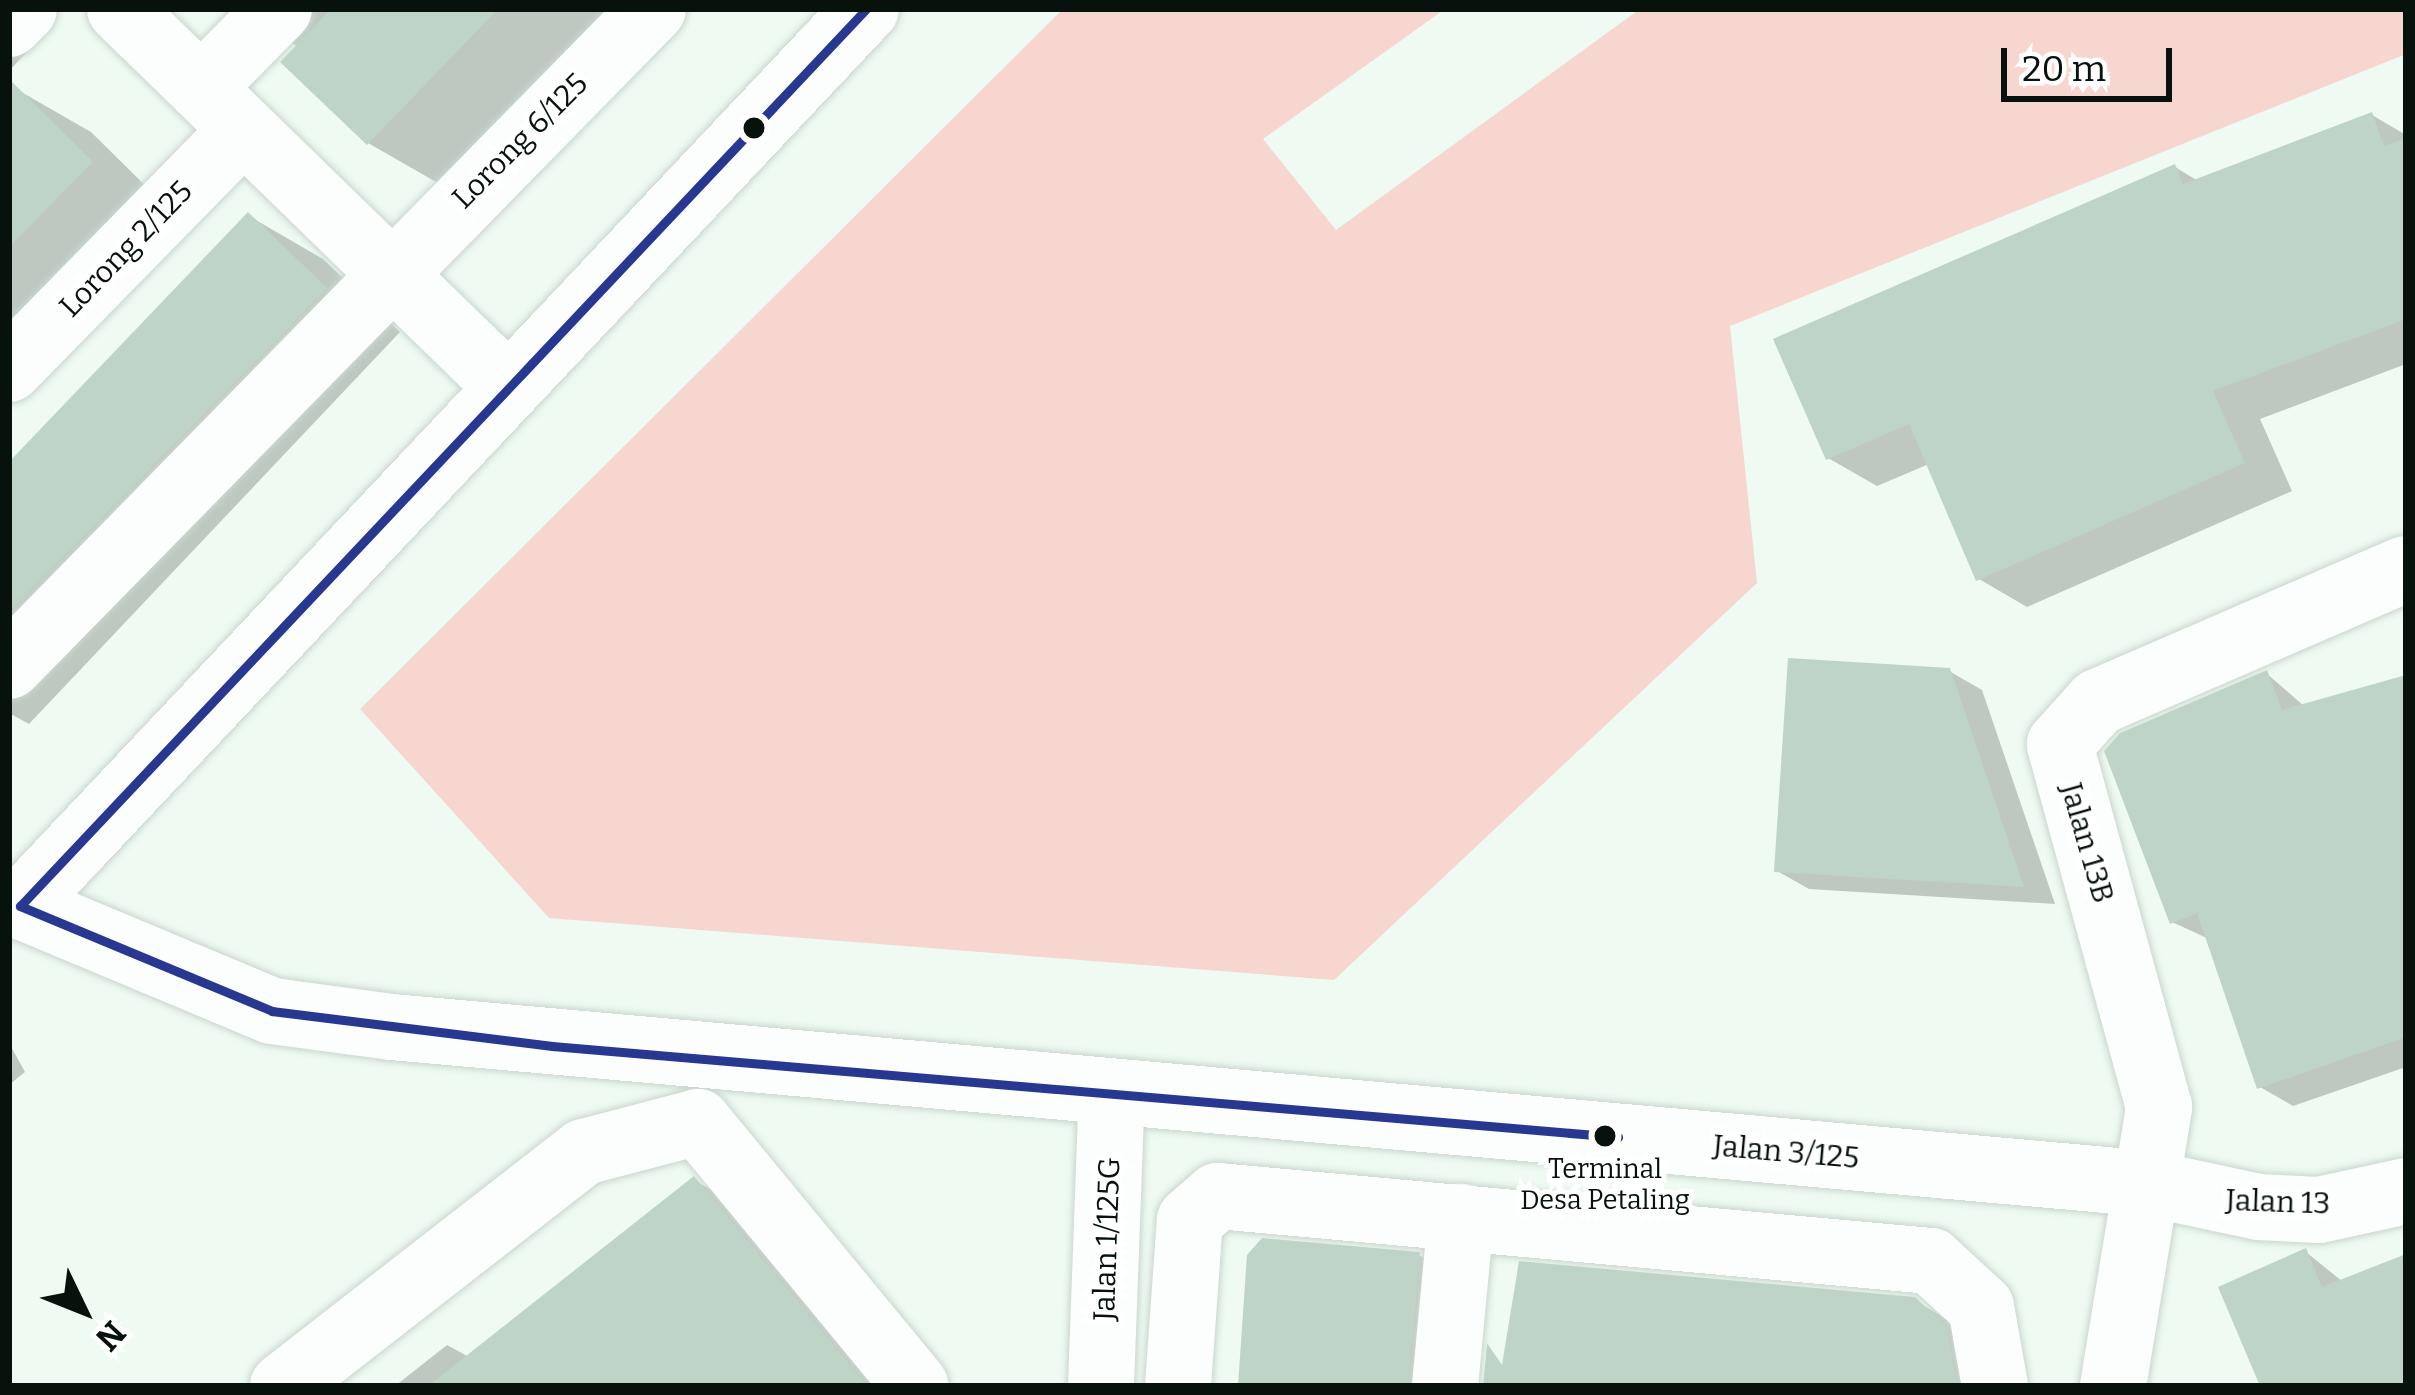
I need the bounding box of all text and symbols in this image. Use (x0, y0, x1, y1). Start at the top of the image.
scale bar (2007, 24, 2178, 98)
text: 20 m (2022, 47, 2106, 91)
street label: Lorong 6/125 (445, 66, 595, 216)
unlabelled marker (743, 117, 765, 139)
street label: Lorong 2/125 (52, 173, 200, 325)
street label: Jalan 13B (2053, 779, 2121, 907)
marker: Terminal Desa Petaling (1594, 1125, 1616, 1147)
street label: Jalan 3/125 (1712, 1128, 1860, 1176)
place label: Terminal Desa Petaling (1520, 1153, 1690, 1216)
street label: Jalan 1/125G (1086, 1157, 1128, 1321)
street label: Jalan 13 (2225, 1182, 2331, 1222)
north arrow (24, 1251, 144, 1371)
text: N (87, 1313, 134, 1359)

